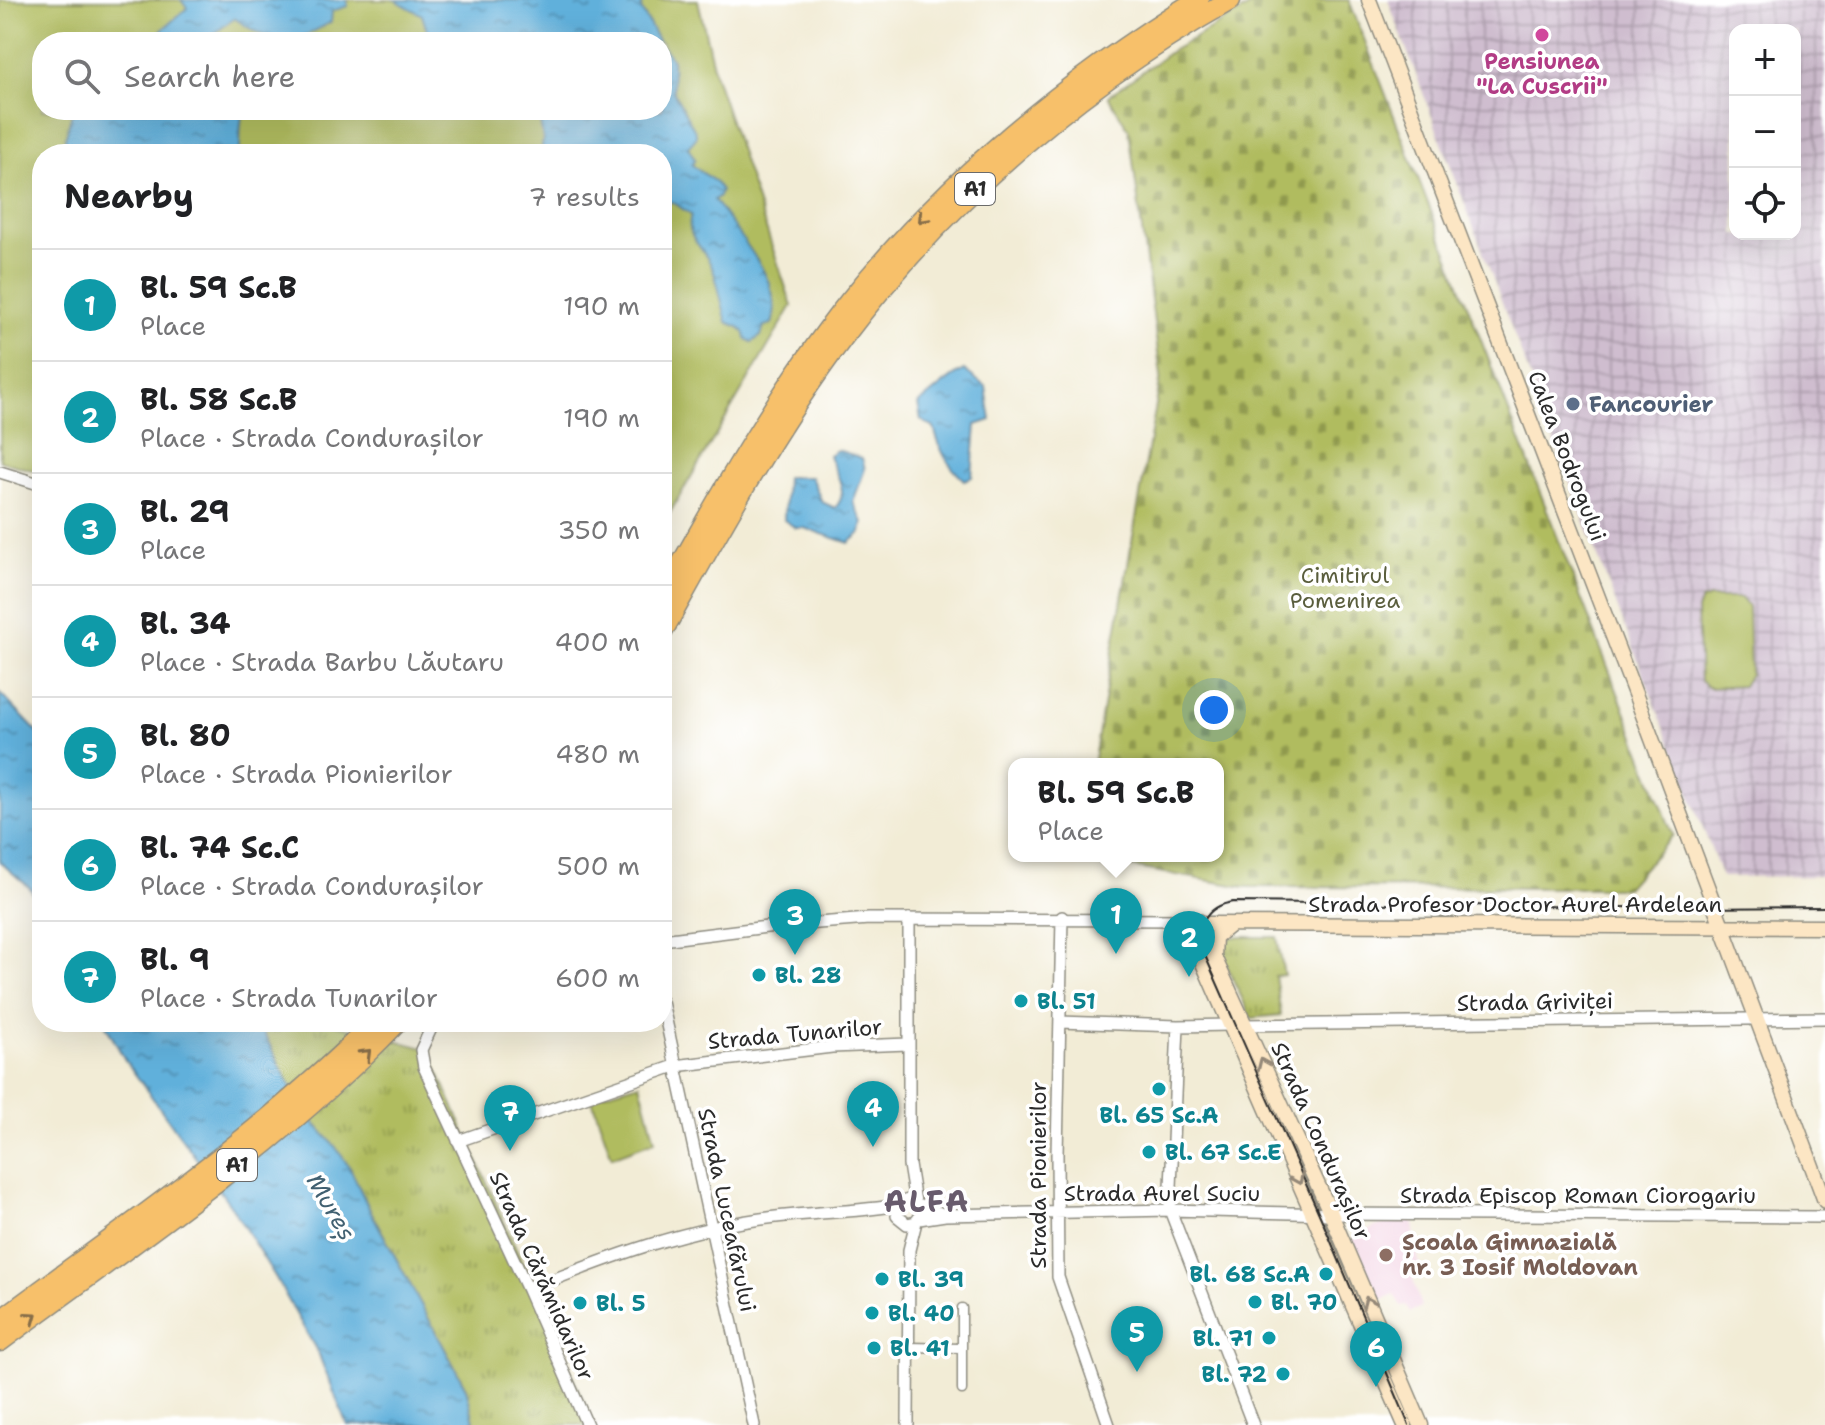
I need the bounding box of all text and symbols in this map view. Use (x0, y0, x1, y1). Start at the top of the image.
map controls (1729, 24, 1801, 240)
button: + (1729, 24, 1801, 96)
marker: Pensiunea "La Cuscrii" (1533, 26, 1551, 44)
search box (32, 32, 672, 120)
place label: Pensiunea "La Cuscrii" (1476, 47, 1608, 101)
icon: search (60, 54, 104, 98)
text: Search here (124, 56, 295, 97)
button: − (1729, 96, 1801, 168)
button: locate (1729, 168, 1801, 240)
text: Nearby (64, 173, 194, 219)
road number: A1 (955, 173, 995, 205)
text: 7 results (528, 179, 640, 214)
one-way arrow (918, 209, 932, 224)
text: Bl. 59 Sc.B (140, 267, 297, 308)
text: 1 (84, 288, 96, 323)
text: 190 m (563, 288, 640, 323)
text: Place (140, 308, 206, 343)
street label: Calea Bodrogului (1521, 367, 1613, 545)
text: Bl. 58 Sc.B (140, 379, 297, 420)
place label: Fancourier (1589, 390, 1713, 419)
marker: Fancourier (1564, 395, 1582, 413)
text: 2 (81, 400, 99, 435)
text: 190 m (563, 400, 640, 435)
text: Place · Strada Condurașilor (140, 420, 484, 455)
text: Bl. 29 (140, 491, 230, 532)
text: 3 (81, 512, 99, 547)
text: 350 m (557, 512, 640, 547)
text: Place (140, 532, 206, 567)
park label: Cimitirul Pomenirea (1290, 561, 1401, 615)
text: Bl. 34 (140, 603, 231, 644)
text: 4 (81, 624, 99, 659)
text: 400 m (555, 624, 640, 659)
text: Place · Strada Barbu Lăutaru (140, 644, 504, 679)
your location (1194, 690, 1234, 730)
text: Bl. 80 (140, 715, 231, 756)
text: 5 (82, 736, 98, 771)
text: 480 m (555, 736, 640, 771)
text: Place · Strada Pionierilor (140, 756, 453, 791)
popup (1008, 758, 1224, 862)
text: Bl. 59 Sc.B (1038, 772, 1194, 813)
text: Place (1038, 813, 1104, 848)
text: Bl. 74 Sc.C (140, 827, 299, 868)
text: 6 (81, 848, 99, 883)
text: 500 m (557, 848, 640, 883)
text: Place · Strada Condurașilor (140, 868, 484, 903)
pin: 1 (1090, 888, 1142, 954)
pin: 3 (769, 889, 821, 955)
street label: Strada Profesor Doctor Aurel Ardelean (1308, 890, 1722, 919)
pin: 2 (1163, 911, 1215, 977)
text: Bl. 9 (140, 939, 210, 980)
text: 7 (81, 960, 99, 995)
text: 600 m (555, 960, 640, 995)
place label: Bl. 28 (775, 961, 841, 990)
marker: Bl. 28 (750, 966, 768, 984)
text: Place · Strada Tunarilor (140, 980, 438, 1015)
street label: Strada Griviței (1457, 986, 1613, 1018)
place label: Bl. 51 (1037, 987, 1096, 1016)
marker: Bl. 51 (1012, 992, 1030, 1010)
street label: Strada Tunarilor (707, 1012, 883, 1056)
street label: Strada Condurașilor (1263, 1037, 1378, 1245)
one-way arrow (357, 1048, 371, 1063)
one-way arrow (1257, 1058, 1273, 1072)
marker: Bl. 65 Sc.A (1150, 1080, 1168, 1098)
pin: 4 (847, 1081, 899, 1147)
street label: Strada Pionierilor (1024, 1081, 1053, 1269)
pin: 7 (484, 1085, 536, 1151)
place label: Bl. 65 Sc.A (1100, 1101, 1219, 1130)
street label: Strada Luceafărului (691, 1105, 763, 1315)
place label: Bl. 67 Sc.E (1165, 1138, 1282, 1167)
marker: Bl. 67 Sc.E (1140, 1143, 1158, 1161)
road number: A1 (217, 1149, 257, 1181)
street label: Strada Cărămidarilor (483, 1167, 601, 1385)
water label: Mureș (299, 1168, 363, 1246)
one-way arrow (1289, 1170, 1305, 1185)
street label: Strada Aurel Suciu (1064, 1179, 1260, 1208)
district label: ALFA (884, 1181, 970, 1222)
street label: Strada Episcop Roman Ciorogariu (1400, 1181, 1756, 1210)
place label: Școala Gimnazială nr. 3 Iosif Moldovan (1402, 1228, 1638, 1282)
marker: Școala Gimnazială nr. 3 Iosif Moldovan (1377, 1246, 1395, 1264)
place label: Bl. 68 Sc.A (1189, 1260, 1310, 1289)
place label: Bl. 39 (898, 1265, 964, 1294)
marker: Bl. 68 Sc.A (1317, 1265, 1335, 1283)
marker: Bl. 39 (873, 1270, 891, 1288)
place label: Bl. 70 (1271, 1288, 1337, 1317)
place label: Bl. 5 (596, 1289, 646, 1318)
marker: Bl. 70 (1246, 1293, 1264, 1311)
marker: Bl. 5 (571, 1294, 589, 1312)
one-way arrow (1361, 1296, 1377, 1310)
place label: Bl. 40 (888, 1299, 955, 1328)
marker: Bl. 40 (863, 1304, 881, 1322)
pin: 5 (1111, 1306, 1163, 1372)
one-way arrow (23, 1312, 38, 1327)
pin: 6 (1350, 1321, 1402, 1387)
place label: Bl. 71 (1193, 1324, 1253, 1353)
marker: Bl. 71 (1260, 1329, 1278, 1347)
place label: Bl. 41 (890, 1334, 950, 1363)
marker: Bl. 41 (865, 1339, 883, 1357)
place label: Bl. 72 (1202, 1360, 1267, 1389)
marker: Bl. 72 (1274, 1365, 1292, 1383)

